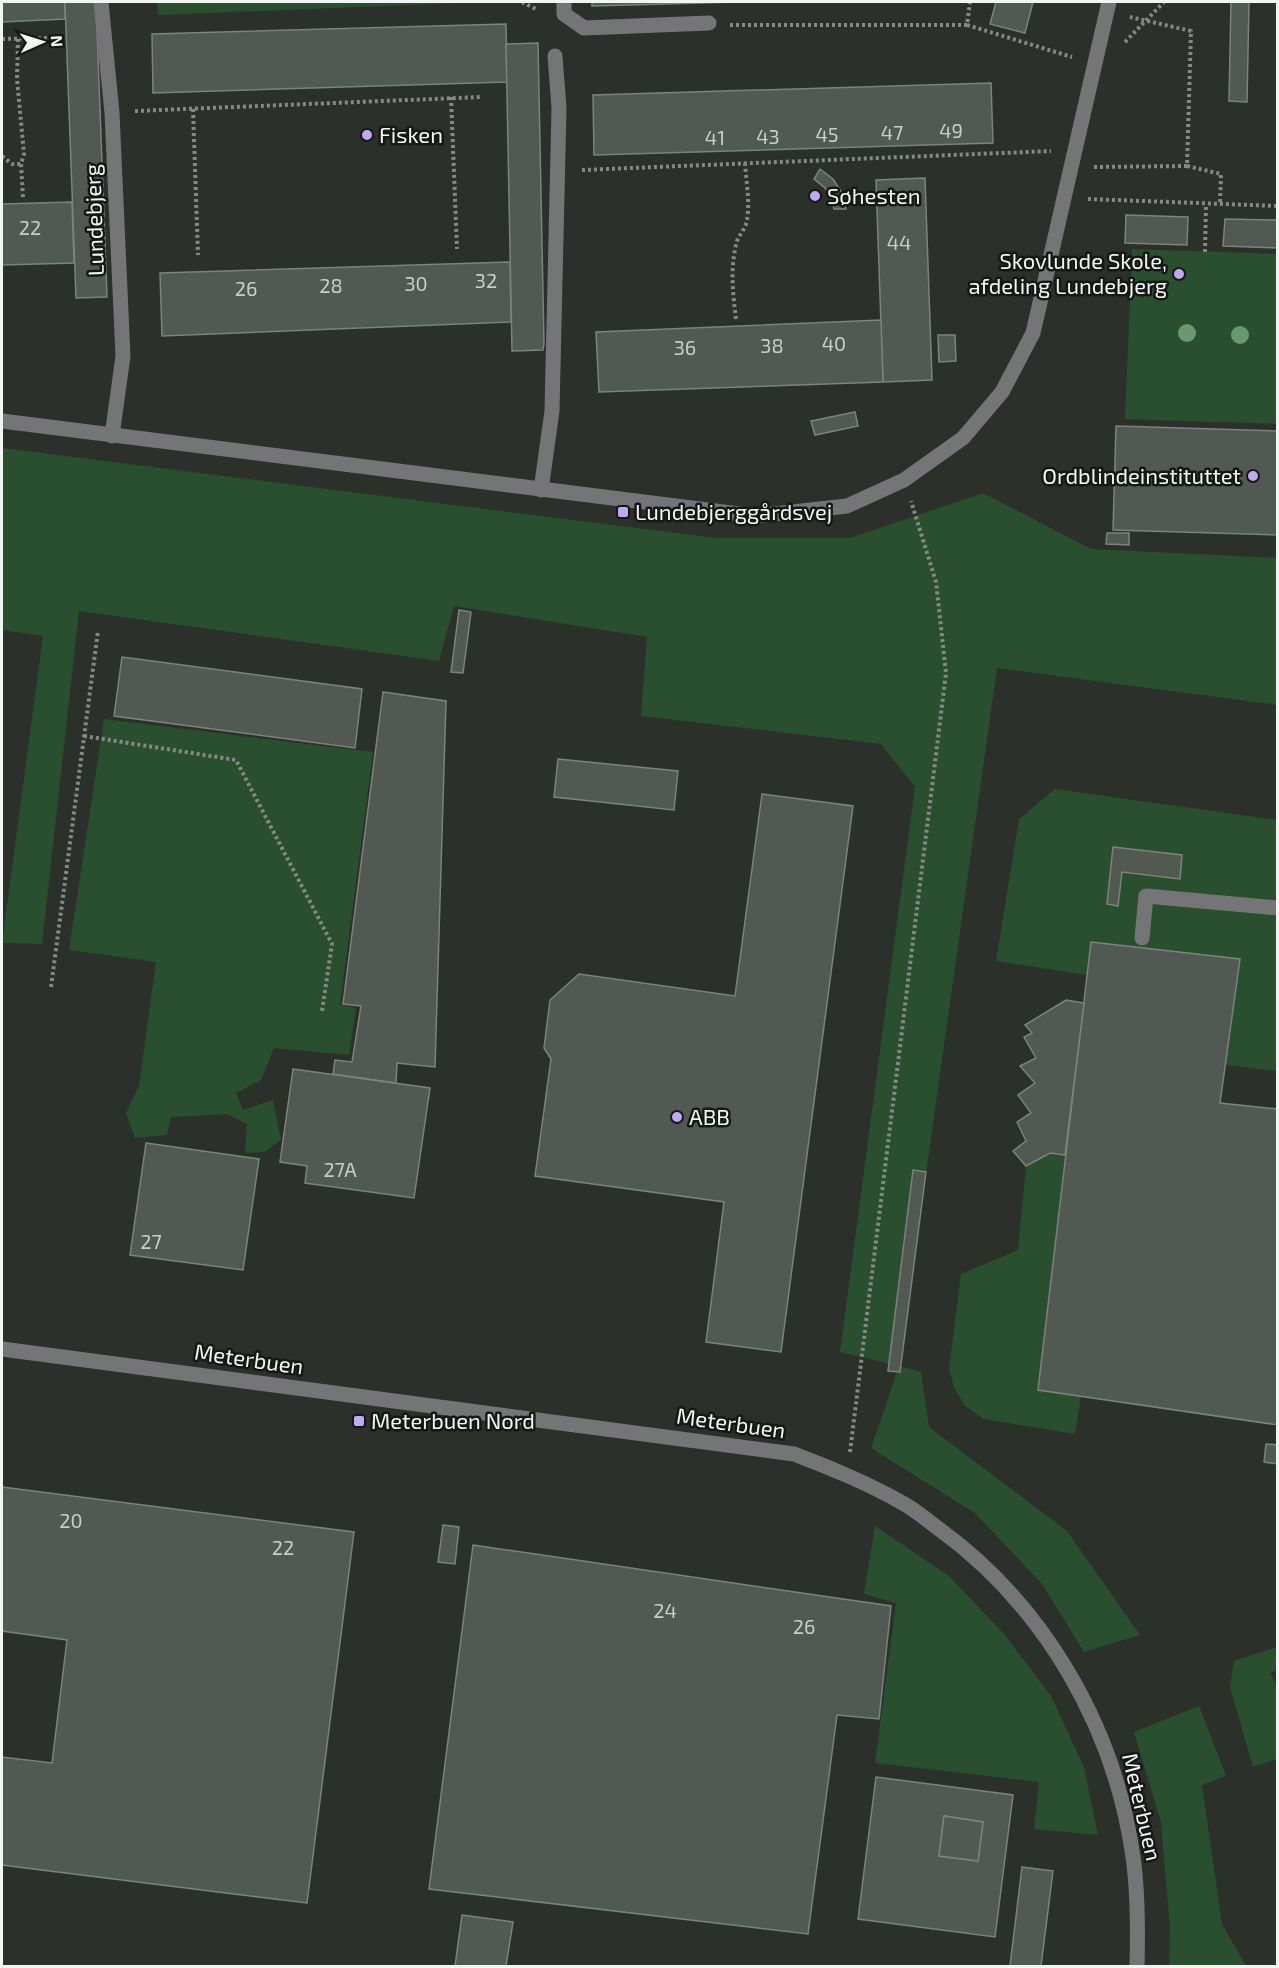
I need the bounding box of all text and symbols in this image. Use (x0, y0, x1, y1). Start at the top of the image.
north arrow (12, 12, 72, 72)
text: N (48, 35, 67, 47)
house number: 49 (939, 118, 963, 142)
house number: 47 (881, 120, 903, 144)
place label: Fisken (379, 121, 443, 147)
house number: 45 (815, 122, 839, 146)
house number: 43 (756, 124, 780, 148)
house number: 41 (705, 125, 725, 149)
marker: Fisken (360, 128, 374, 142)
street label: Lundebjerg (78, 164, 109, 276)
place label: Søhesten (827, 182, 921, 208)
marker: Søhesten (808, 189, 822, 203)
house number: 22 (19, 215, 41, 239)
house number: 44 (887, 230, 911, 254)
place label: Skovlunde Skole, afdeling Lundebjerg (968, 247, 1167, 299)
marker: Skovlunde Skole, afdeling Lundebjerg (1172, 267, 1186, 281)
house number: 32 (475, 268, 497, 292)
house number: 30 (404, 271, 428, 295)
house number: 28 (319, 273, 343, 297)
house number: 26 (235, 276, 257, 300)
house number: 40 (822, 331, 846, 355)
house number: 38 (760, 333, 784, 357)
house number: 36 (674, 335, 696, 359)
place label: Ordblindeinstituttet (1042, 462, 1241, 488)
marker: Ordblindeinstituttet (1246, 469, 1260, 483)
place label: Lundebjerggårdsvej (635, 498, 832, 525)
marker: Lundebjerggårdsvej (616, 505, 630, 519)
place label: ABB (689, 1103, 730, 1129)
marker: ABB (670, 1110, 684, 1124)
house number: 27A (323, 1157, 357, 1181)
house number: 27 (140, 1229, 162, 1253)
street label: Meterbuen (193, 1337, 305, 1379)
street label: Meterbuen (675, 1401, 787, 1443)
place label: Meterbuen Nord (371, 1407, 535, 1433)
marker: Meterbuen Nord (352, 1414, 366, 1428)
house number: 20 (59, 1508, 83, 1532)
house number: 22 (272, 1535, 294, 1559)
house number: 24 (653, 1598, 677, 1622)
house number: 26 (793, 1614, 815, 1638)
street label: Meterbuen (1118, 1750, 1168, 1863)

